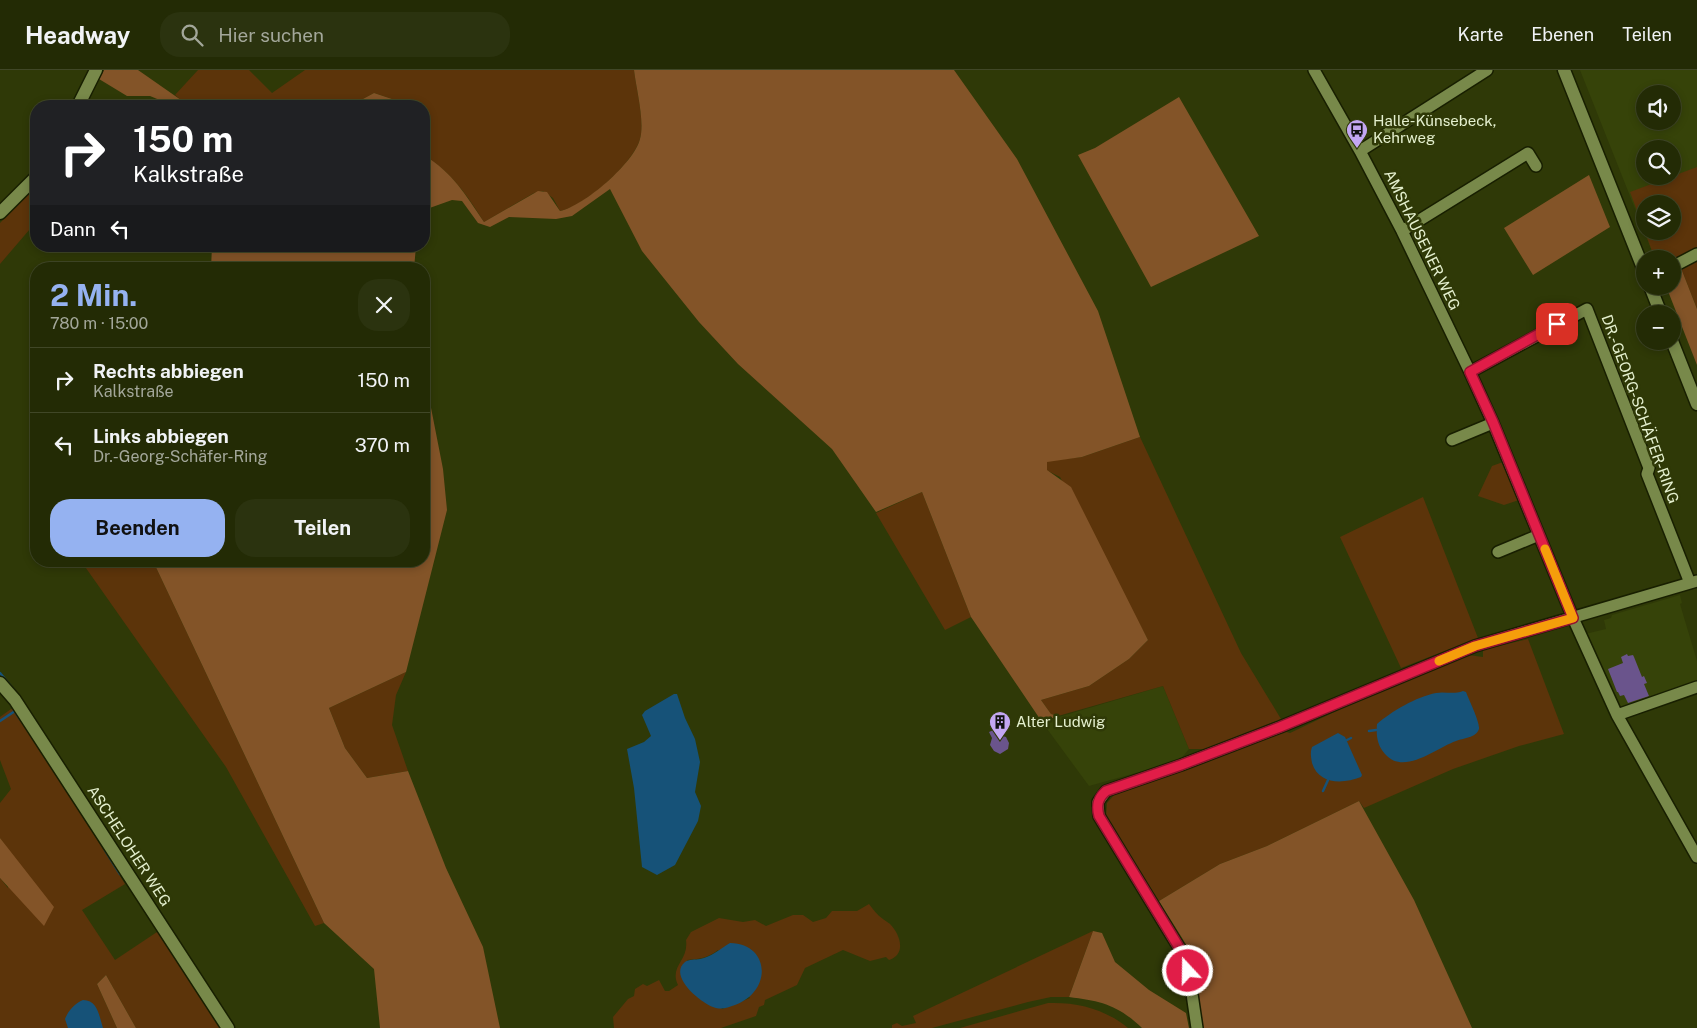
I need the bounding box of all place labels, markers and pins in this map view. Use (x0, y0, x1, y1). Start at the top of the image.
place label: Halle-Künsebeck, Kehrweg (1373, 112, 1496, 146)
bus stop icon: Halle-Künsebeck, Kehrweg (1345, 118, 1369, 149)
pin (1536, 303, 1578, 345)
building icon: Alter Ludwig (988, 710, 1012, 741)
place label: Alter Ludwig (1016, 713, 1105, 730)

